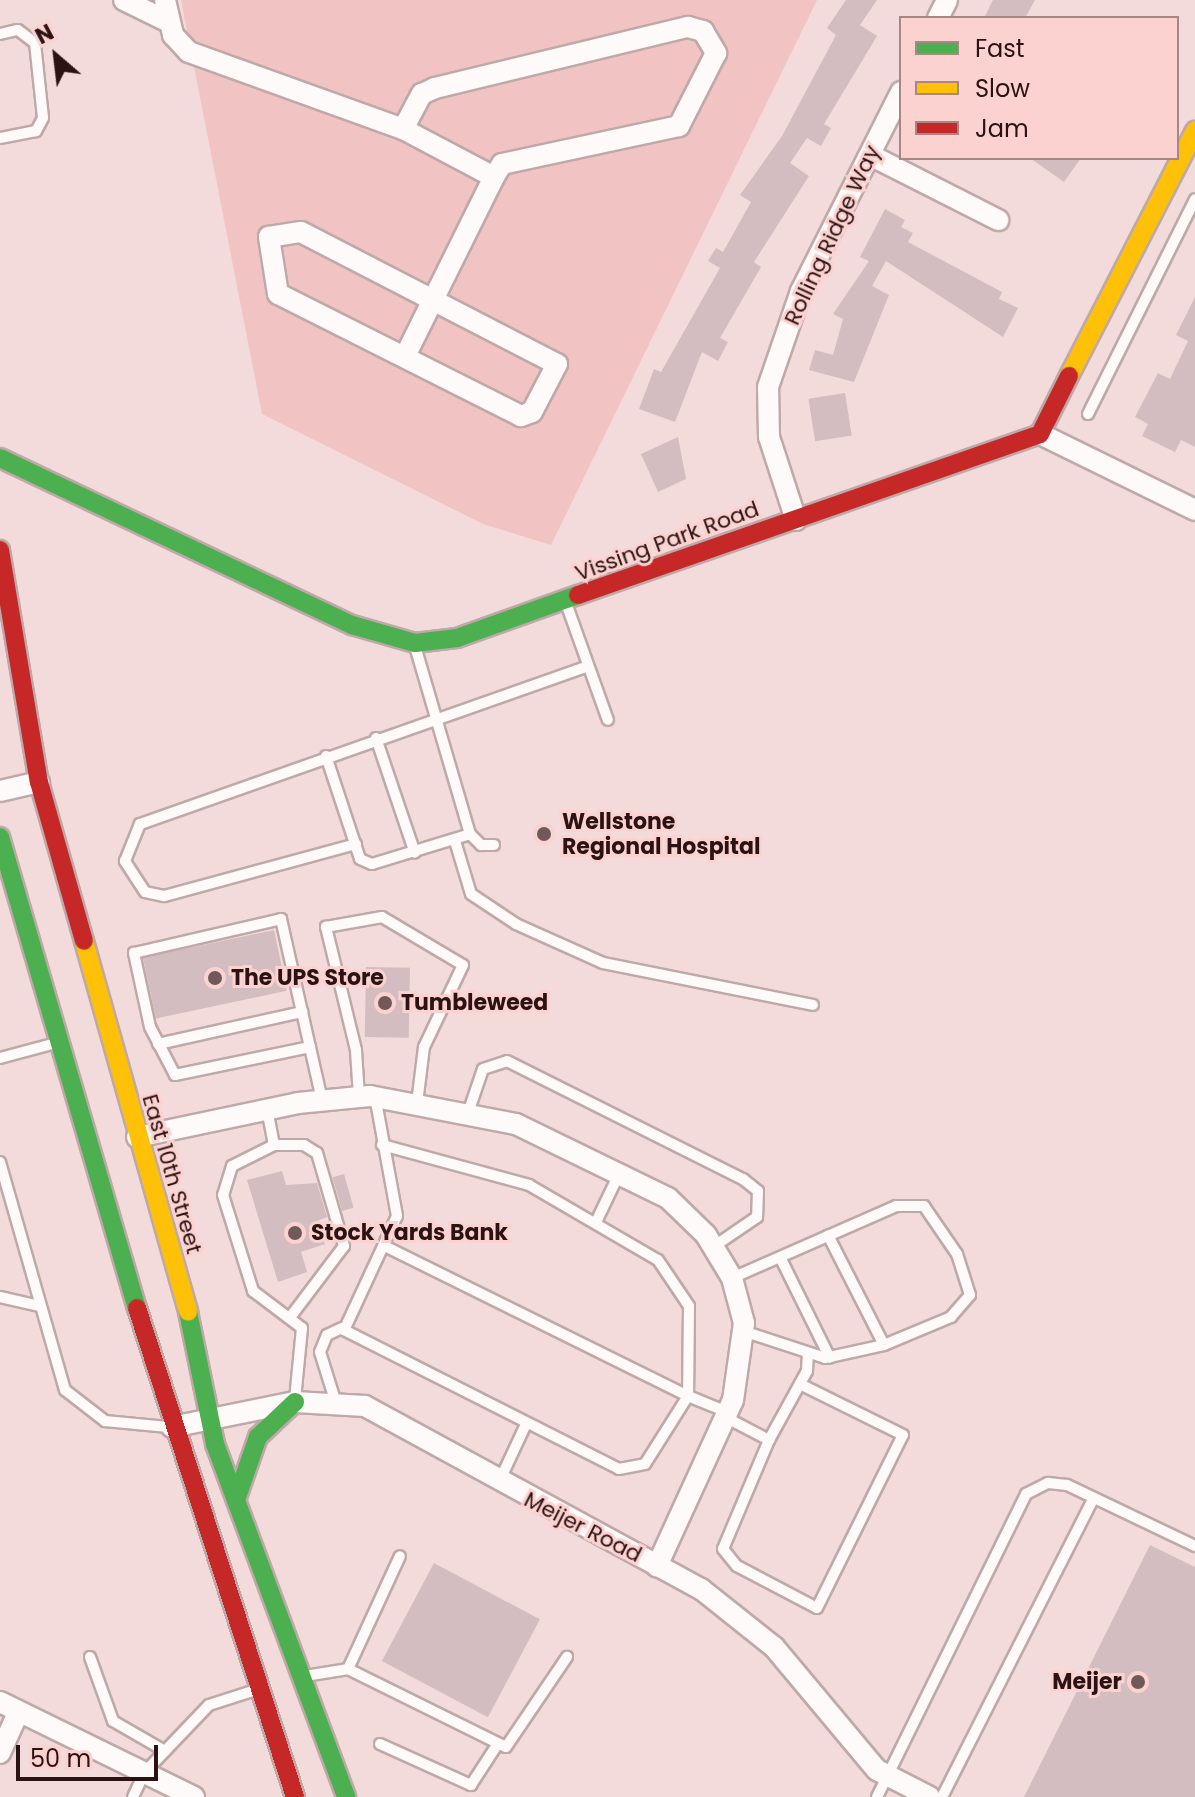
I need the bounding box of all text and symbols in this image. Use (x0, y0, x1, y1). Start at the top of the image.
north arrow (16, 16, 96, 96)
legend (899, 16, 1179, 160)
text: N (30, 17, 59, 52)
text: Fast (975, 32, 1025, 65)
text: Slow (975, 72, 1030, 105)
text: Jam (975, 112, 1029, 145)
street label: Rolling Ridge Way (779, 141, 885, 329)
street label: Vissing Park Road (571, 495, 763, 587)
place label: Wellstone Regional Hospital (562, 808, 760, 860)
marker: Wellstone Regional Hospital (533, 823, 555, 845)
place label: The UPS Store (231, 965, 384, 991)
marker: The UPS Store (206, 969, 224, 987)
place label: Tumbleweed (401, 990, 548, 1016)
marker: Tumbleweed (376, 994, 394, 1012)
street label: East 10th Street (137, 1091, 207, 1257)
place label: Stock Yards Bank (311, 1220, 508, 1246)
marker: Stock Yards Bank (286, 1224, 304, 1242)
street label: Meijer Road (520, 1486, 646, 1568)
place label: Meijer (1052, 1669, 1122, 1695)
marker: Meijer (1129, 1673, 1147, 1691)
scale bar (20, 1729, 162, 1779)
text: 50 m (30, 1742, 91, 1775)

